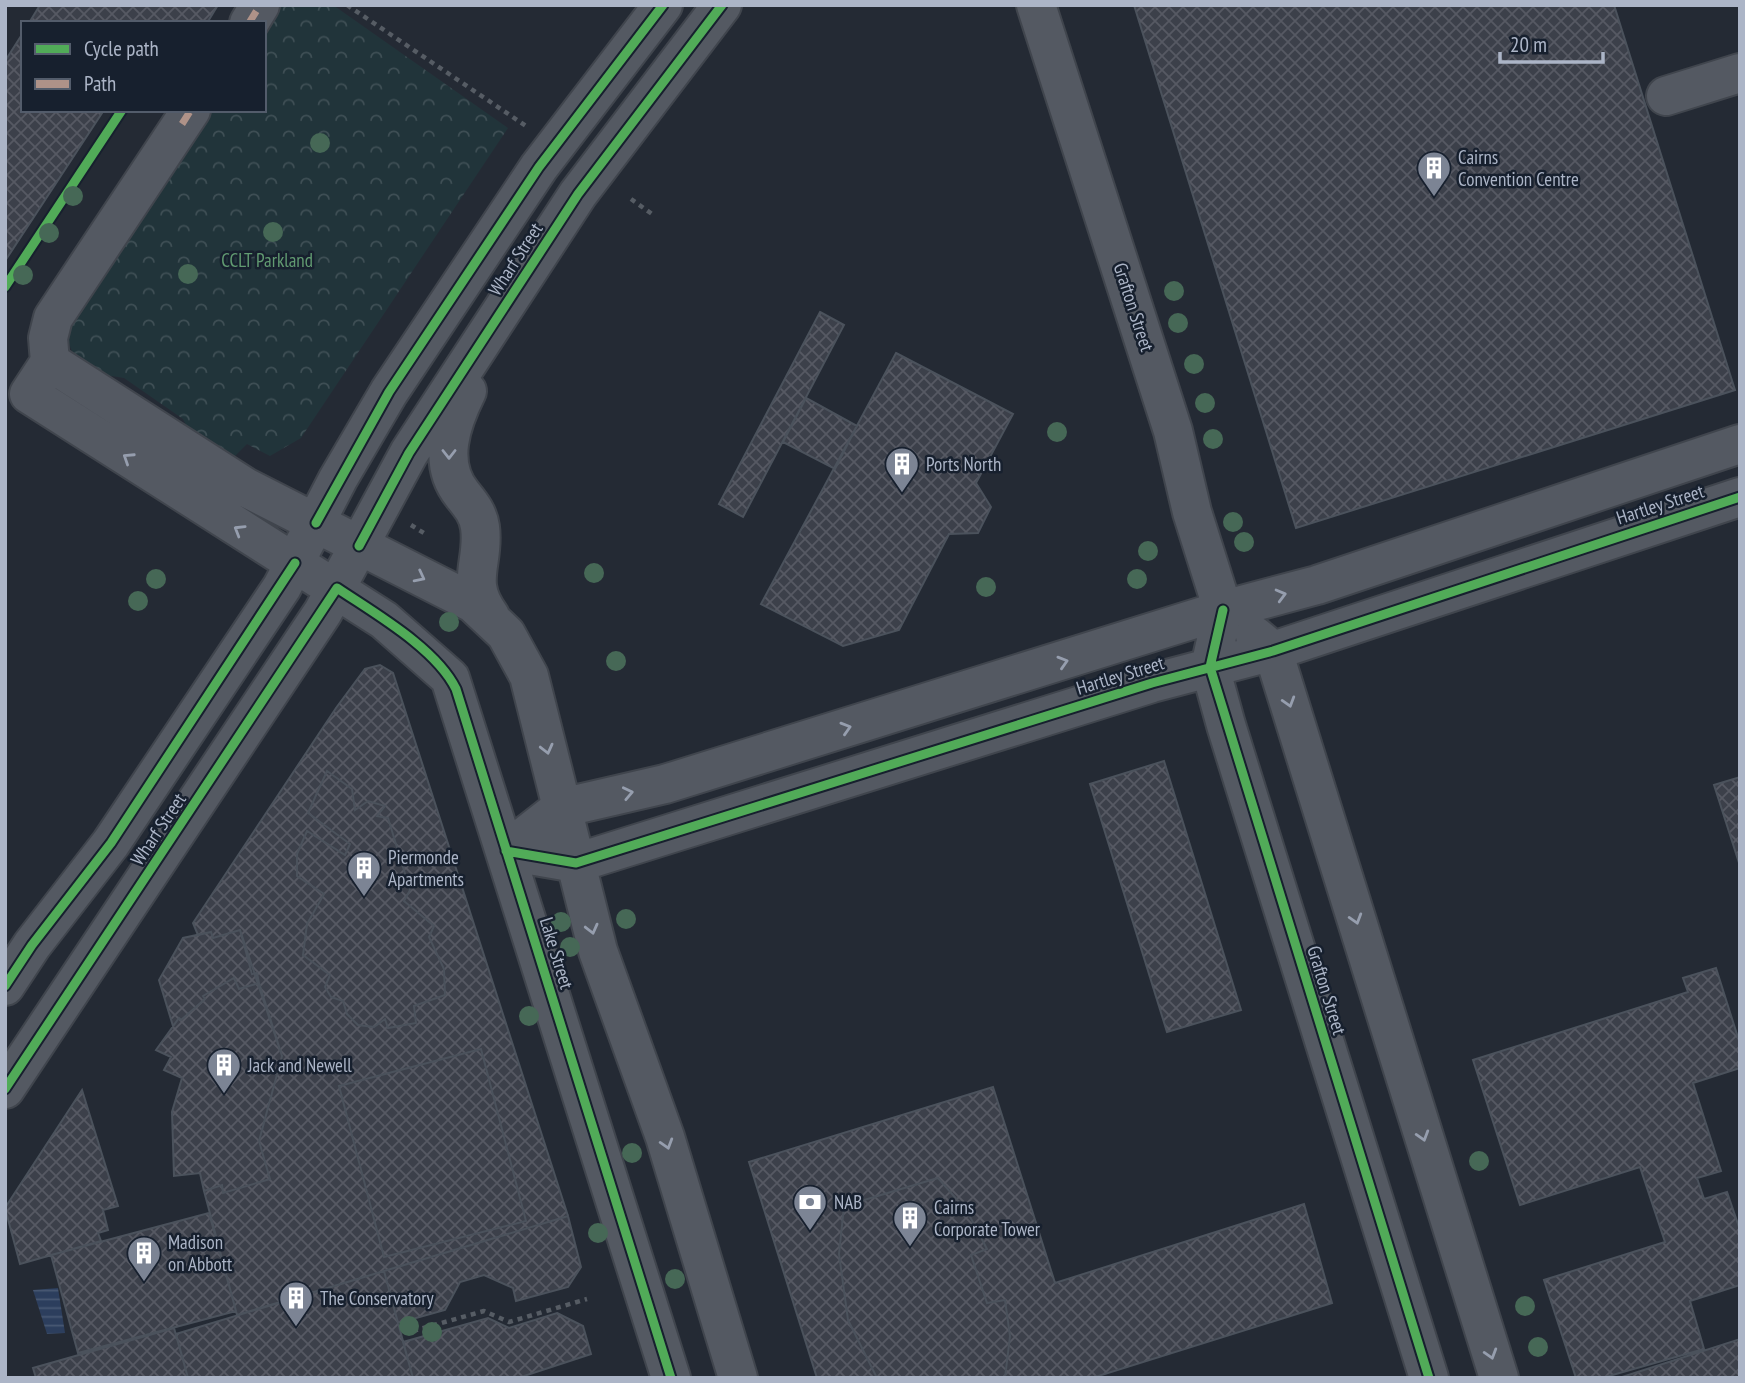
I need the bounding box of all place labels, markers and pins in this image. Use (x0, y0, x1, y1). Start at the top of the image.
place label: Cairns Convention Centre (1458, 145, 1579, 191)
building icon: Cairns Convention Centre (1415, 149, 1453, 198)
building icon: Ports North (883, 445, 921, 494)
place label: Ports North (926, 452, 1001, 476)
place label: Piermonde Apartments (388, 845, 464, 891)
building icon: Piermonde Apartments (345, 849, 383, 898)
building icon: Jack and Newell (205, 1046, 243, 1095)
place label: Jack and Newell (247, 1053, 352, 1077)
bank icon: NAB (791, 1183, 829, 1232)
place label: NAB (834, 1190, 862, 1214)
place label: Cairns Corporate Tower (934, 1195, 1041, 1241)
building icon: Cairns Corporate Tower (891, 1199, 929, 1248)
place label: Madison on Abbott (168, 1230, 233, 1276)
building icon: Madison on Abbott (125, 1234, 163, 1283)
building icon: The Conservatory (277, 1279, 315, 1328)
place label: The Conservatory (320, 1286, 434, 1310)

